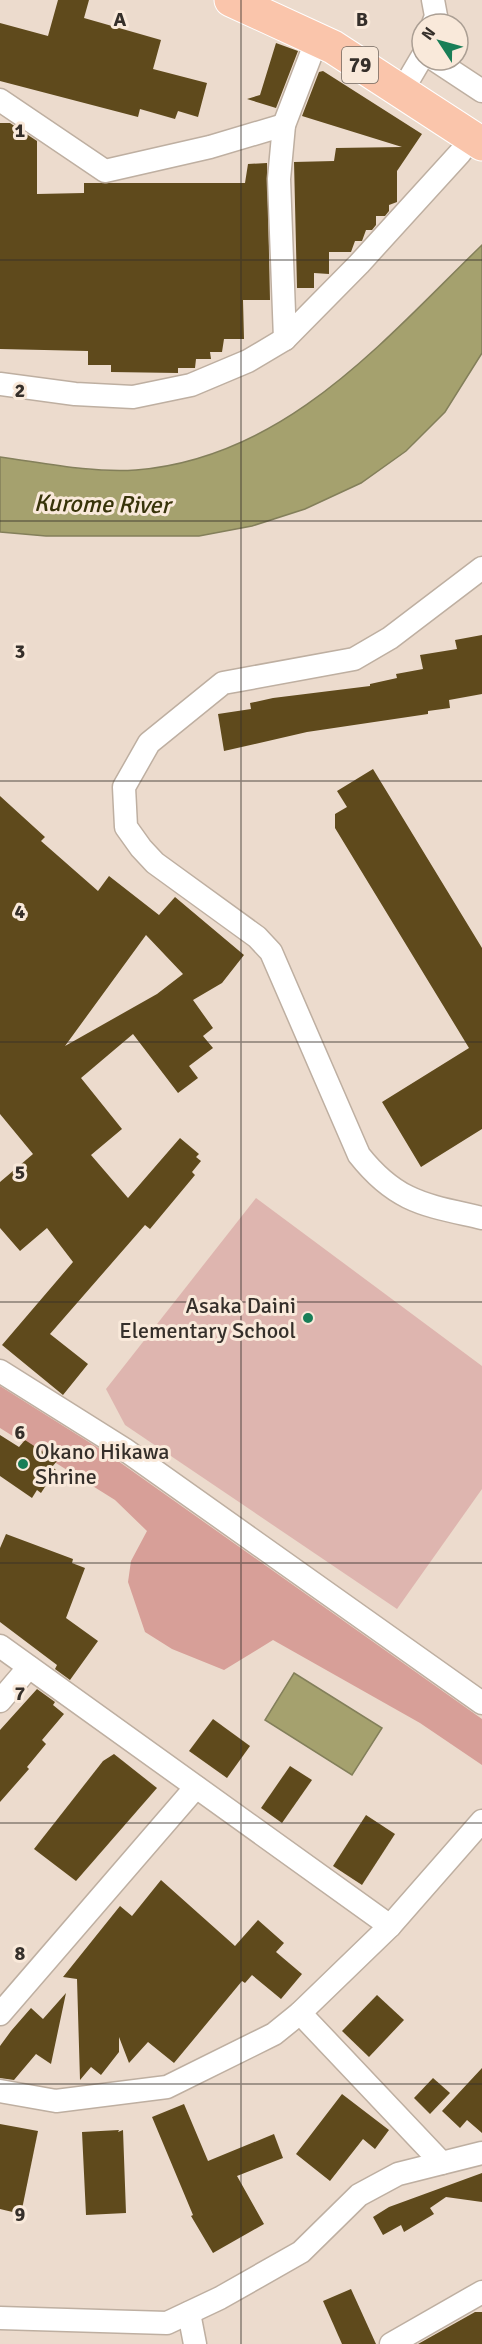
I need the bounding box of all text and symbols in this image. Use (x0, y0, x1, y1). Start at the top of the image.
text: A (114, 7, 127, 32)
text: B (356, 7, 368, 32)
north arrow (410, 12, 470, 72)
text: N (417, 23, 440, 44)
road number: 79 (342, 47, 378, 83)
text: 1 (15, 118, 26, 143)
text: 2 (15, 378, 25, 403)
water label: Kurome River (34, 488, 174, 520)
text: 3 (15, 639, 25, 664)
text: 4 (15, 899, 26, 924)
text: 5 (15, 1160, 25, 1185)
place label: Asaka Daini Elementary School (119, 1292, 296, 1344)
marker: Asaka Daini Elementary School (301, 1311, 315, 1325)
text: 6 (15, 1420, 26, 1445)
place label: Okano Hikawa Shrine (35, 1438, 170, 1490)
marker: Okano Hikawa Shrine (16, 1457, 30, 1471)
text: 7 (15, 1681, 26, 1706)
text: 8 (15, 1941, 26, 1966)
text: 9 (15, 2202, 26, 2227)

